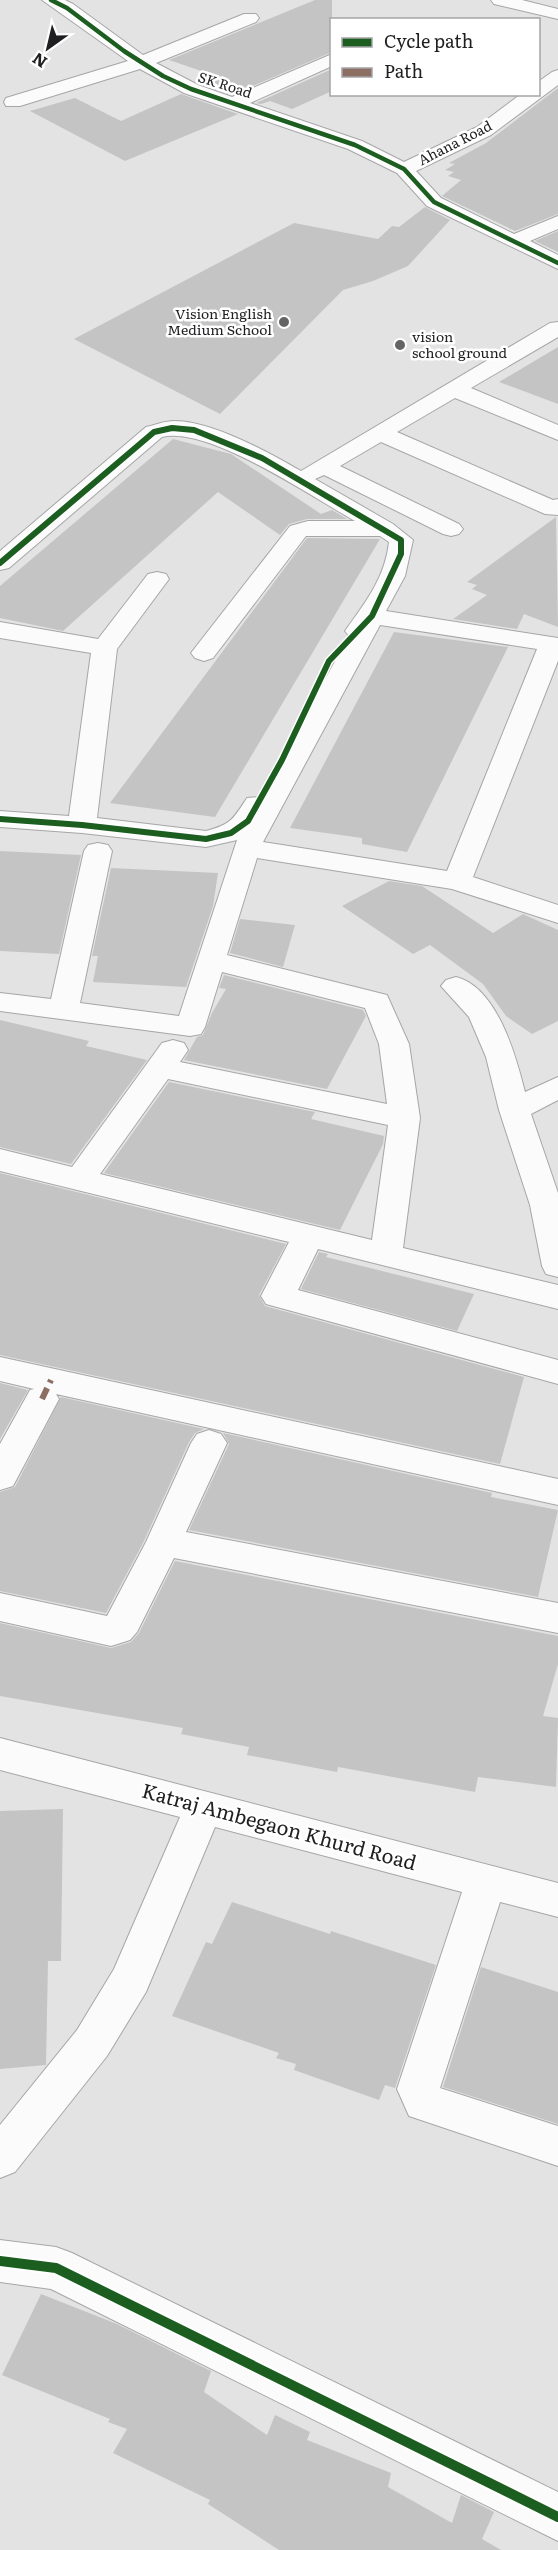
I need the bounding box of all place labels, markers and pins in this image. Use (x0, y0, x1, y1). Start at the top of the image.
place label: Vision English Medium School (167, 303, 272, 339)
marker: Vision English Medium School (277, 315, 291, 329)
place label: vision school ground (412, 326, 508, 362)
marker: vision school ground (393, 338, 407, 352)

